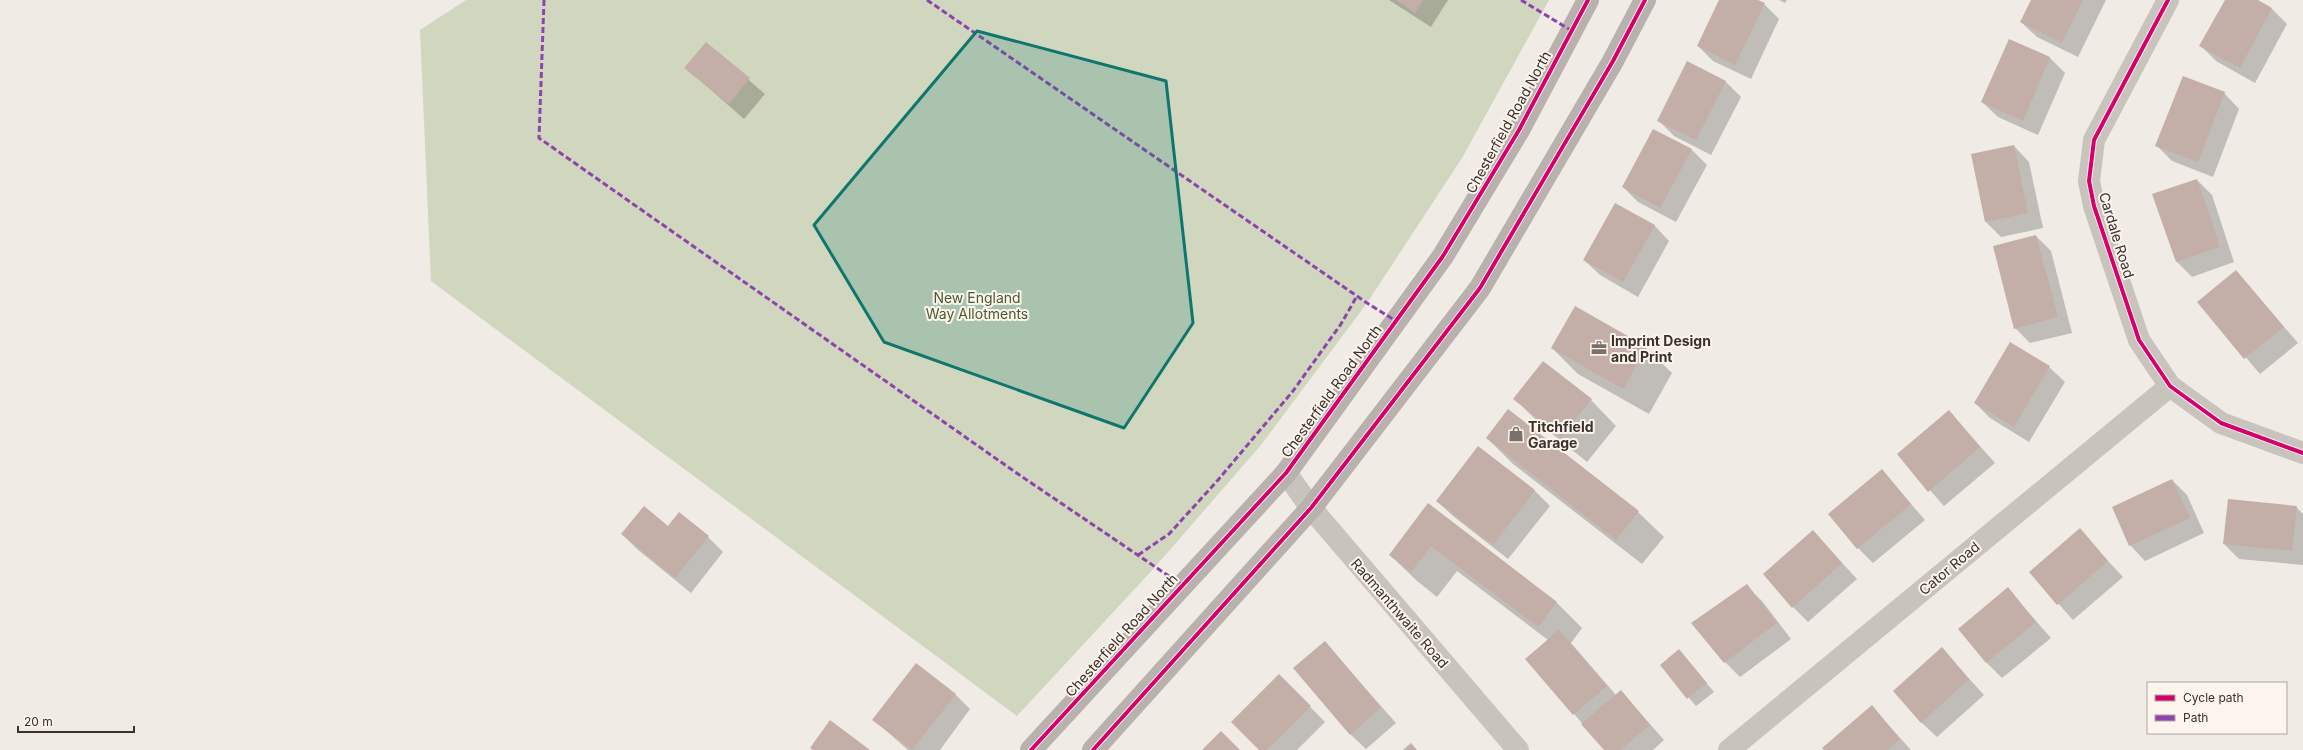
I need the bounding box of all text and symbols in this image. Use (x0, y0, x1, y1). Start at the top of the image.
street label: Chesterfield Road North (1462, 48, 1554, 196)
street label: Cardale Road (2096, 190, 2138, 280)
park label: New England Way Allotments (926, 289, 1028, 322)
street label: Chesterfield Road North (1277, 321, 1385, 461)
place label: Imprint Design and Print (1611, 332, 1711, 365)
office icon: Imprint Design and Print (1590, 339, 1608, 357)
place label: Titchfield Garage (1528, 418, 1594, 451)
shop icon: Titchfield Garage (1507, 425, 1525, 443)
street label: Cator Road (1915, 538, 1983, 598)
street label: Radmanthwaite Road (1348, 555, 1452, 671)
street label: Chesterfield Road North (1061, 570, 1181, 700)
legend (2147, 682, 2287, 734)
text: Cycle path (2183, 690, 2244, 705)
scale bar (18, 708, 134, 734)
text: Path (2183, 710, 2208, 725)
text: 20 m (24, 714, 53, 729)

